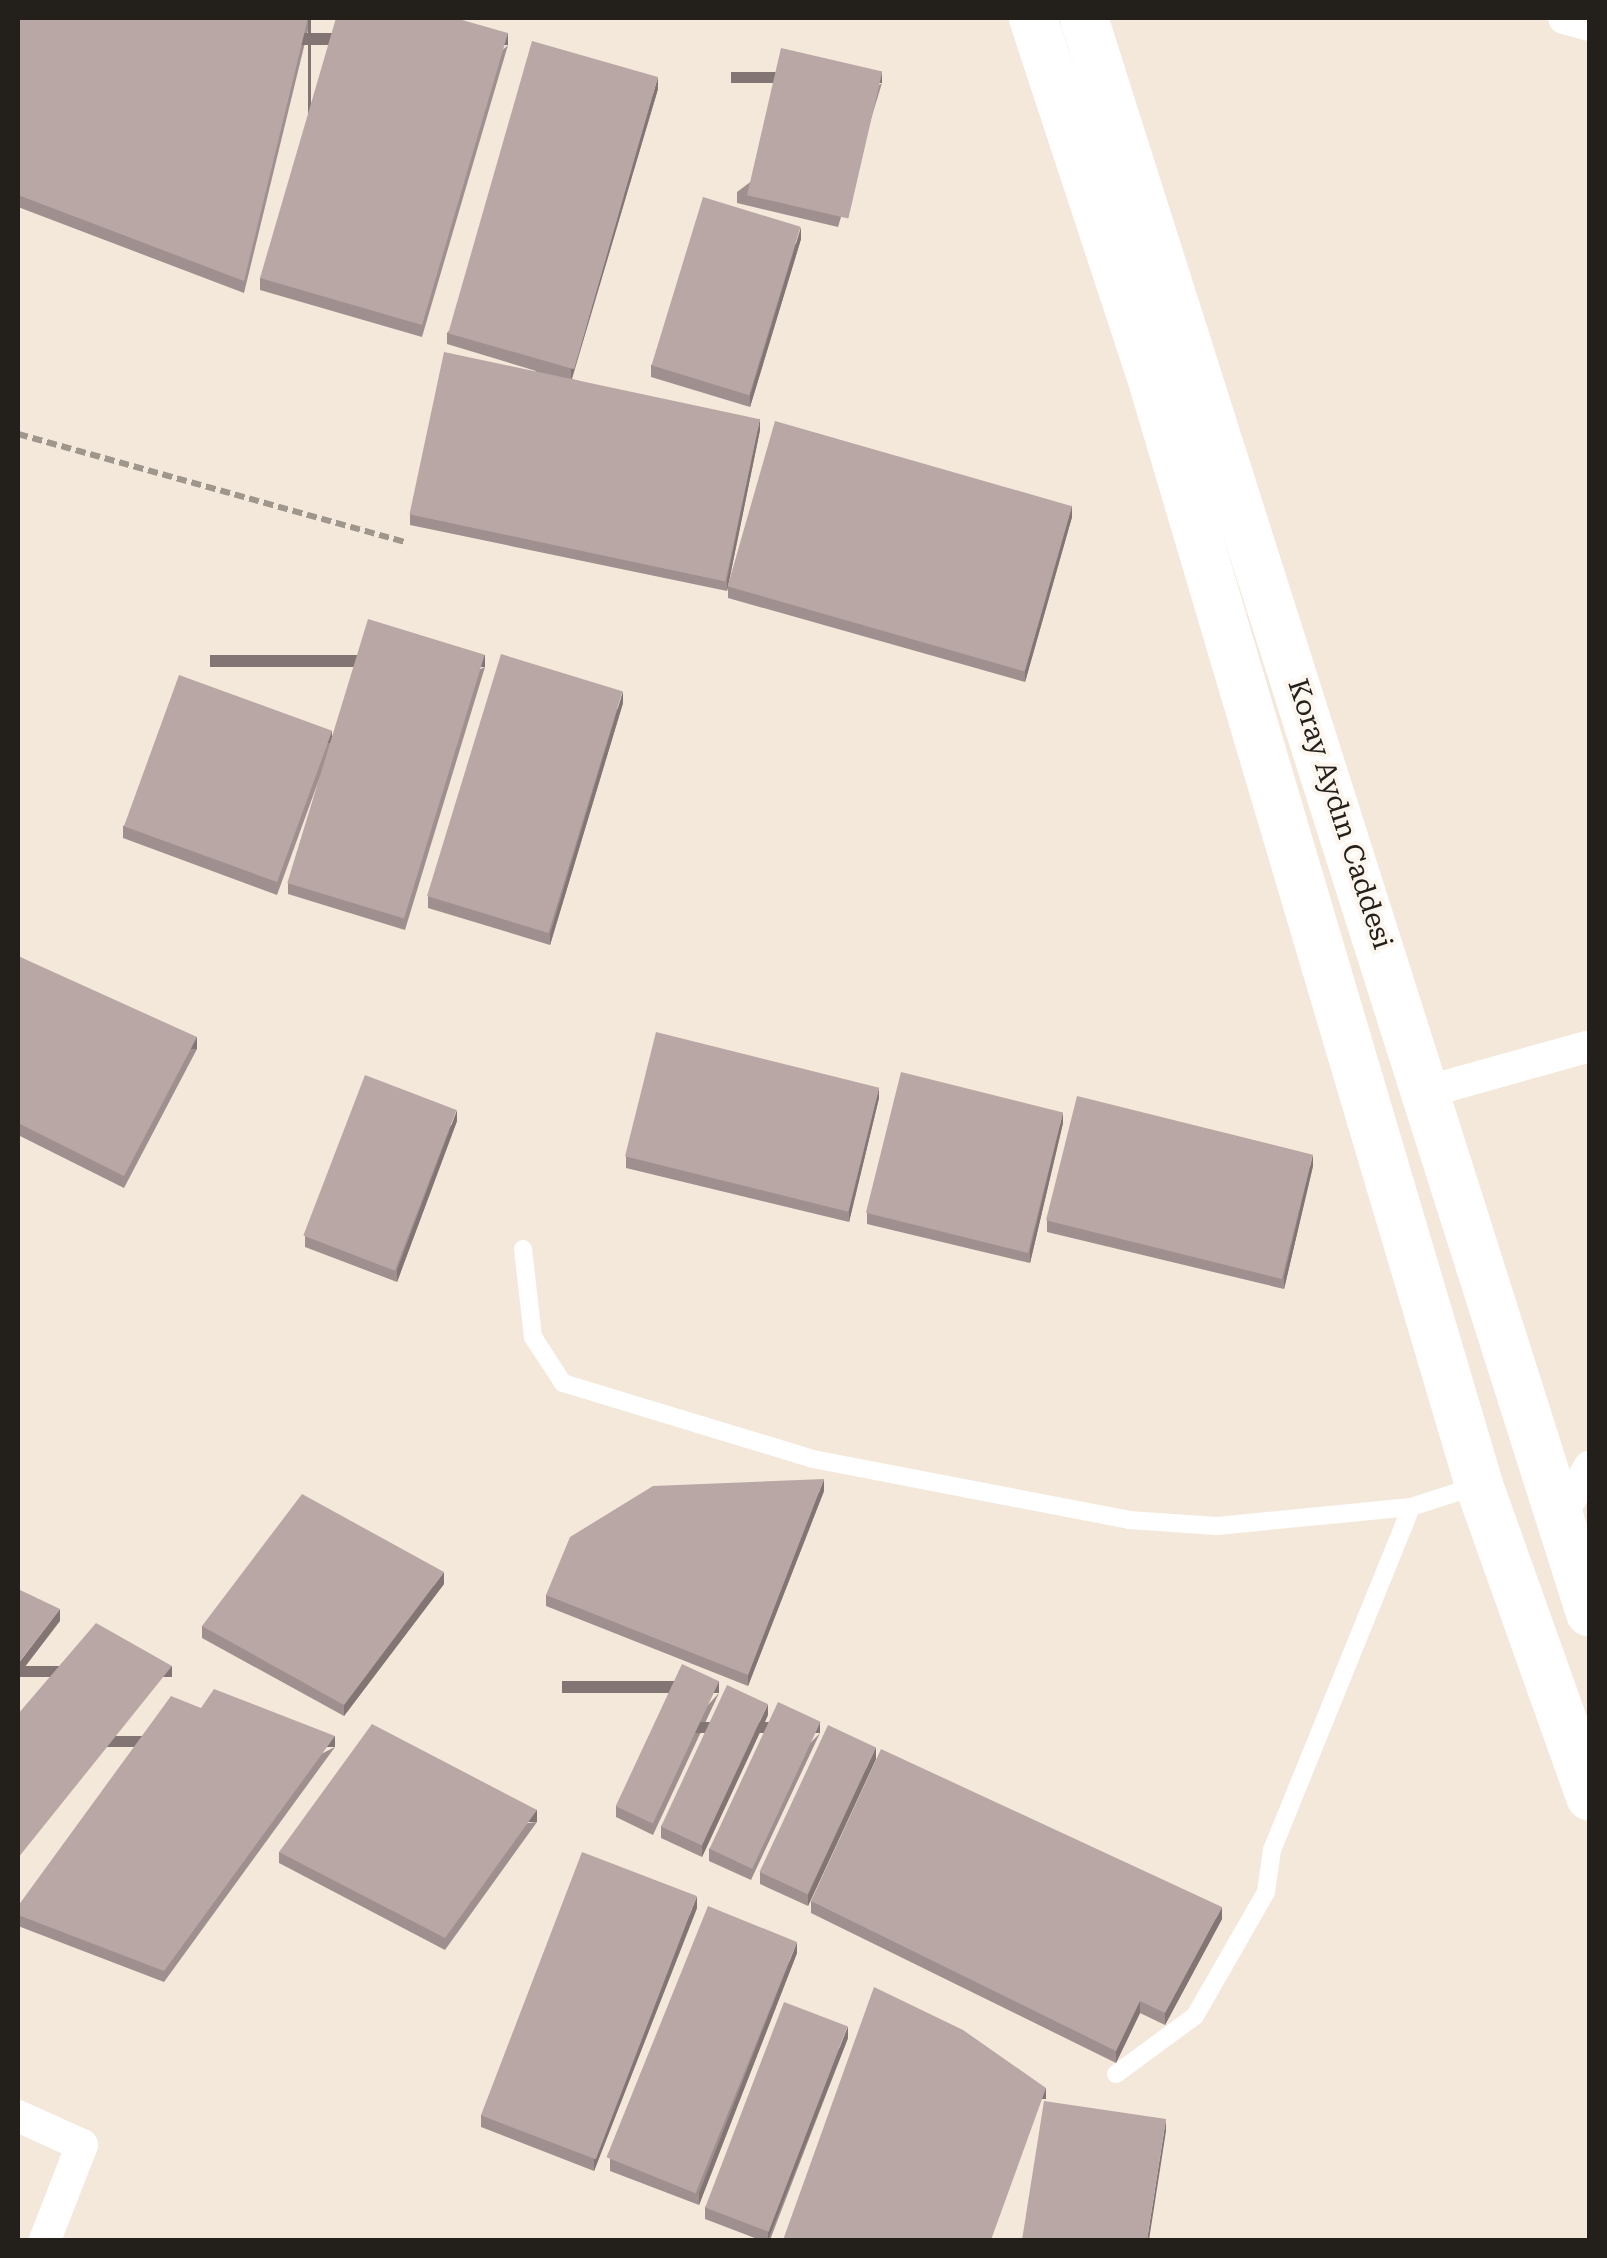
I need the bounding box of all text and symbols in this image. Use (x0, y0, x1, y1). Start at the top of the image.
street label: Koray Aydın Caddesi (1281, 675, 1399, 953)

